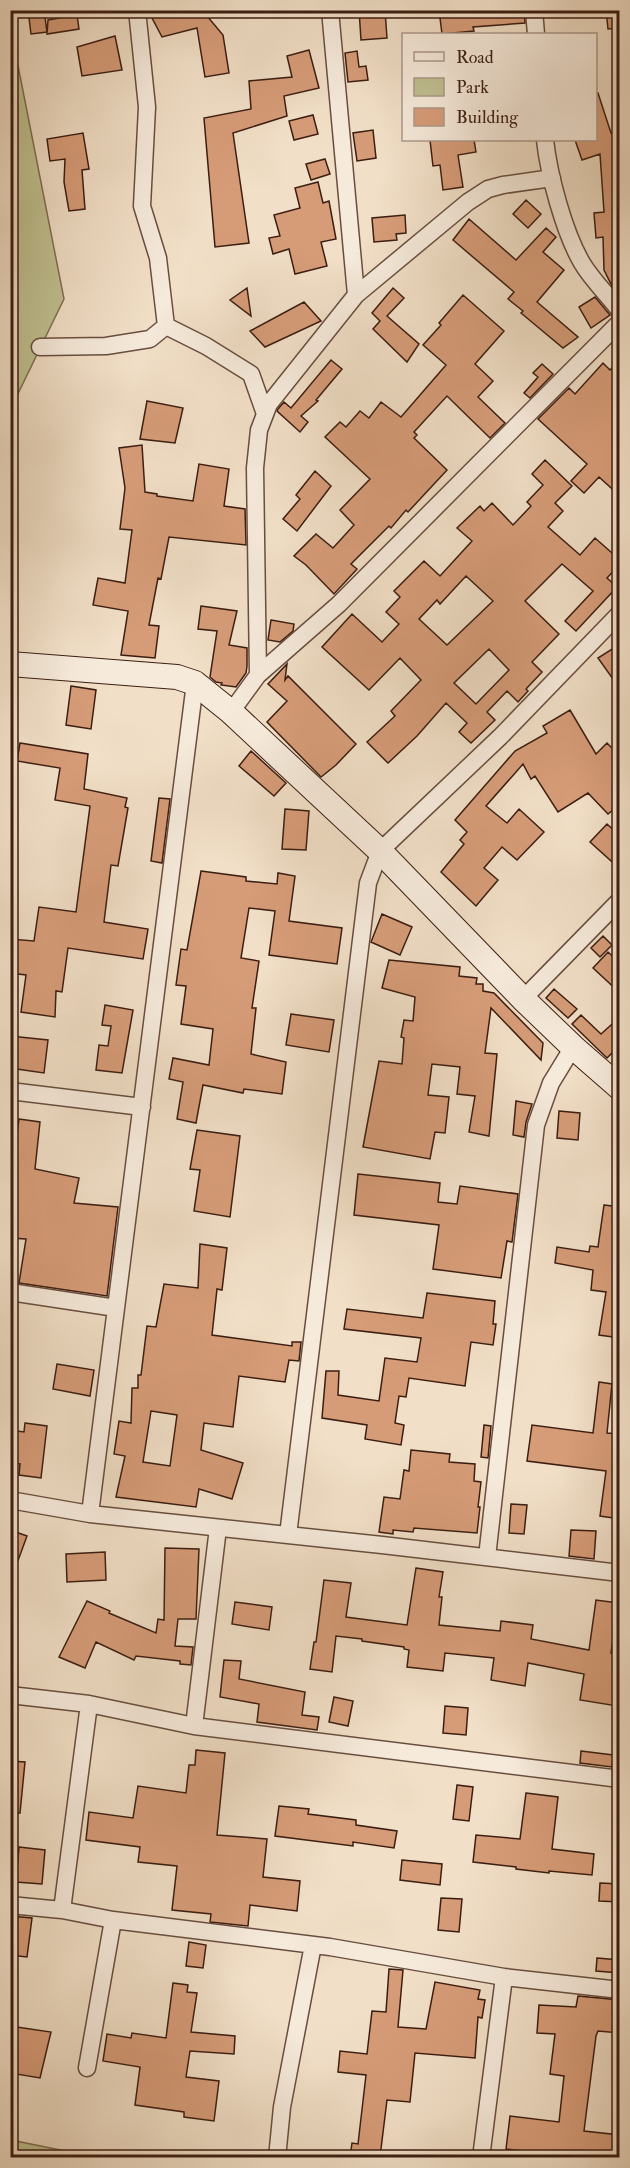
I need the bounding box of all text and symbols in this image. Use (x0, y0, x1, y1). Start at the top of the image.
legend (402, 33, 597, 141)
text: Road (456, 46, 494, 69)
text: Park (456, 76, 489, 99)
text: Building (456, 106, 519, 129)

